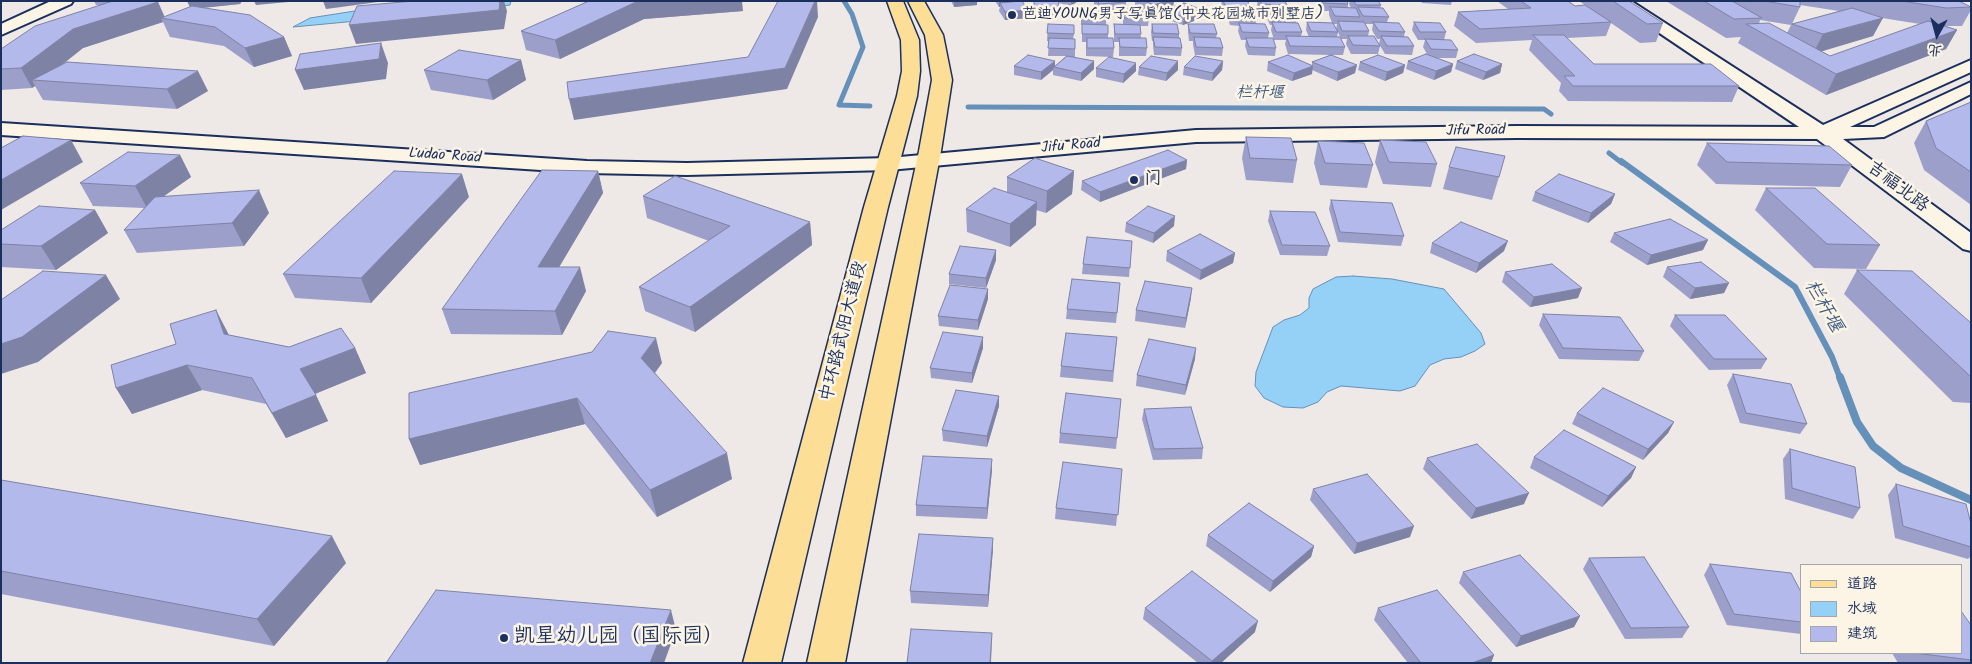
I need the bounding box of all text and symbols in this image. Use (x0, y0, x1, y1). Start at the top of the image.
place label: 芭迪YOUNG男子写真馆(中央花园城市别墅店) (1022, 6, 1323, 24)
marker: 芭迪YOUNG男子写真馆(中央花园城市别墅店) (1006, 9, 1018, 21)
north arrow (1912, 10, 1962, 60)
text: 北 (1927, 38, 1943, 62)
water label: 栏杆堰 (1236, 84, 1284, 104)
street label: Jifu Road (1446, 122, 1506, 142)
street label: Jifu Road (1041, 135, 1101, 159)
street label: Ludao Road (408, 145, 482, 169)
street label: 吉福北路 (1862, 158, 1932, 218)
place label: 门 (1144, 169, 1162, 191)
marker: 门 (1128, 174, 1140, 186)
street label: 中环路武阳大道段 (817, 260, 873, 404)
water label: 栏杆堰 (1798, 277, 1846, 337)
legend (1800, 564, 1962, 654)
text: 道路 (1847, 572, 1877, 596)
text: 水域 (1847, 597, 1877, 621)
text: 建筑 (1847, 622, 1877, 646)
place label: 凯星幼儿园（国际园） (514, 625, 724, 651)
marker: 凯星幼儿园（国际园） (498, 632, 510, 644)

